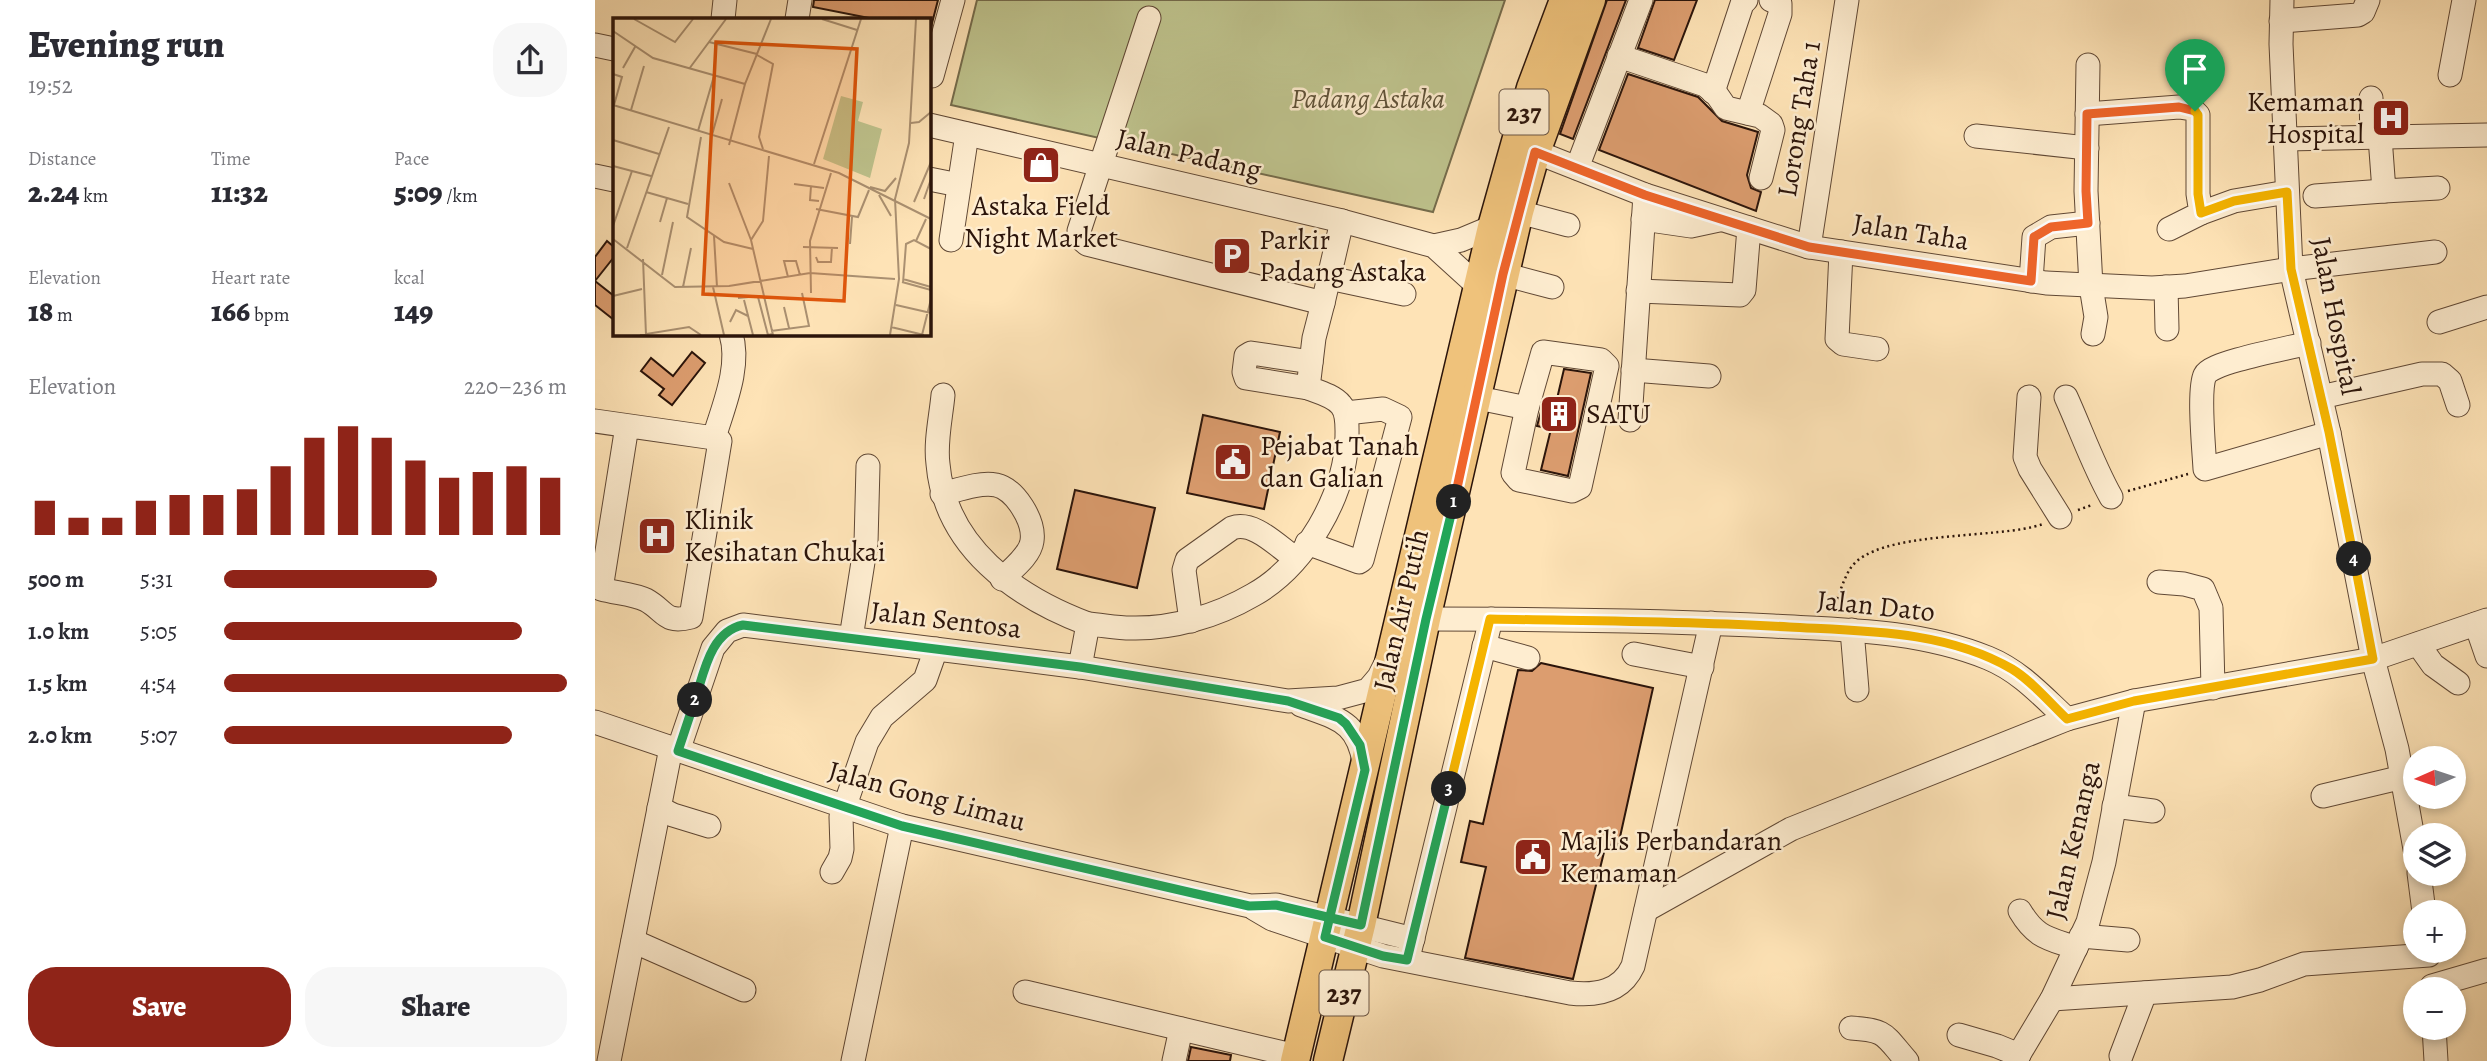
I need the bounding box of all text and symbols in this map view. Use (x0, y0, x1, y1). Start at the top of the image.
text: Evening run (28, 18, 225, 70)
inset map (613, 18, 931, 336)
button: share (493, 23, 567, 97)
street label: Lorong Taha 1 (1768, 38, 1830, 200)
pin (2165, 39, 2225, 111)
icon: arrive (2176, 50, 2214, 88)
text: 19:52 (28, 70, 73, 101)
park label: Padang Astaka (1291, 80, 1445, 118)
place label: Kemaman Hospital (2247, 83, 2364, 153)
road number: 237 (1499, 90, 1549, 134)
hospital icon: Kemaman Hospital (2370, 97, 2412, 139)
street label: Jalan Padang (1113, 119, 1265, 189)
shop icon: Astaka Field Night Market (1020, 144, 1062, 186)
text: Distance (28, 146, 96, 172)
text: Time (211, 146, 250, 172)
text: Pace (394, 146, 429, 172)
text: 2.24 (28, 172, 79, 212)
text: 11:32 (211, 172, 268, 212)
text: 5:09 (394, 172, 443, 212)
text: km (79, 183, 108, 209)
text: /km (443, 183, 478, 209)
place label: Astaka Field Night Market (964, 187, 1118, 257)
street label: Jalan Taha (1850, 204, 1972, 260)
place label: Parkir Padang Astaka (1259, 221, 1426, 291)
street label: Jalan Hospital (2302, 234, 2370, 398)
parking icon: Parkir Padang Astaka (1211, 235, 1253, 277)
text: Elevation (28, 265, 101, 291)
text: Heart rate (211, 265, 290, 291)
text: kcal (394, 265, 424, 291)
text: 18 (28, 291, 53, 331)
text: 166 (211, 291, 250, 331)
text: 149 (394, 291, 433, 331)
text: m (53, 302, 73, 328)
text: bpm (250, 302, 289, 328)
text: Elevation (28, 371, 116, 402)
text: 220–236 m (464, 371, 567, 402)
building icon: SATU (1538, 393, 1580, 435)
place label: SATU (1586, 395, 1651, 433)
place label: Pejabat Tanah dan Galian (1260, 427, 1419, 497)
public building icon: Pejabat Tanah dan Galian (1212, 441, 1254, 483)
pin: 1 (1437, 484, 1471, 520)
text: 1 (1450, 488, 1457, 514)
place label: Klinik Kesihatan Chukai (684, 501, 886, 571)
hospital icon: Klinik Kesihatan Chukai (636, 515, 678, 557)
street label: Jalan Air Putih (1364, 525, 1438, 695)
pin: 4 (2337, 542, 2371, 576)
text: 4 (2349, 545, 2358, 571)
text: 500 m (28, 564, 84, 595)
text: 5:31 (140, 564, 173, 595)
street label: Jalan Dato (1815, 581, 1937, 631)
street label: Jalan Sentosa (868, 592, 1024, 648)
text: 1.0 km (28, 616, 89, 647)
text: 5:05 (140, 616, 178, 647)
text: 1.5 km (28, 668, 88, 699)
text: 4:54 (140, 668, 176, 699)
pin: 2 (677, 682, 713, 718)
text: 2 (690, 686, 699, 712)
text: 2.0 km (28, 720, 92, 751)
text: 5:07 (140, 720, 177, 751)
north arrow (2403, 746, 2466, 808)
map controls (2403, 746, 2466, 1040)
street label: Jalan Gong Limau (824, 751, 1031, 841)
street label: Jalan Kenanga (2036, 757, 2110, 923)
pin: 3 (1431, 772, 1467, 806)
text: 3 (1444, 775, 1453, 801)
place label: Majlis Perbandaran Kemaman (1560, 822, 1782, 892)
button: layers (2403, 823, 2466, 886)
public building icon: Majlis Perbandaran Kemaman (1512, 836, 1554, 878)
button: + (2403, 900, 2466, 963)
button: Save (28, 967, 291, 1047)
button: Share (305, 967, 567, 1047)
road number: 237 (1319, 970, 1369, 1016)
button: − (2403, 977, 2466, 1040)

